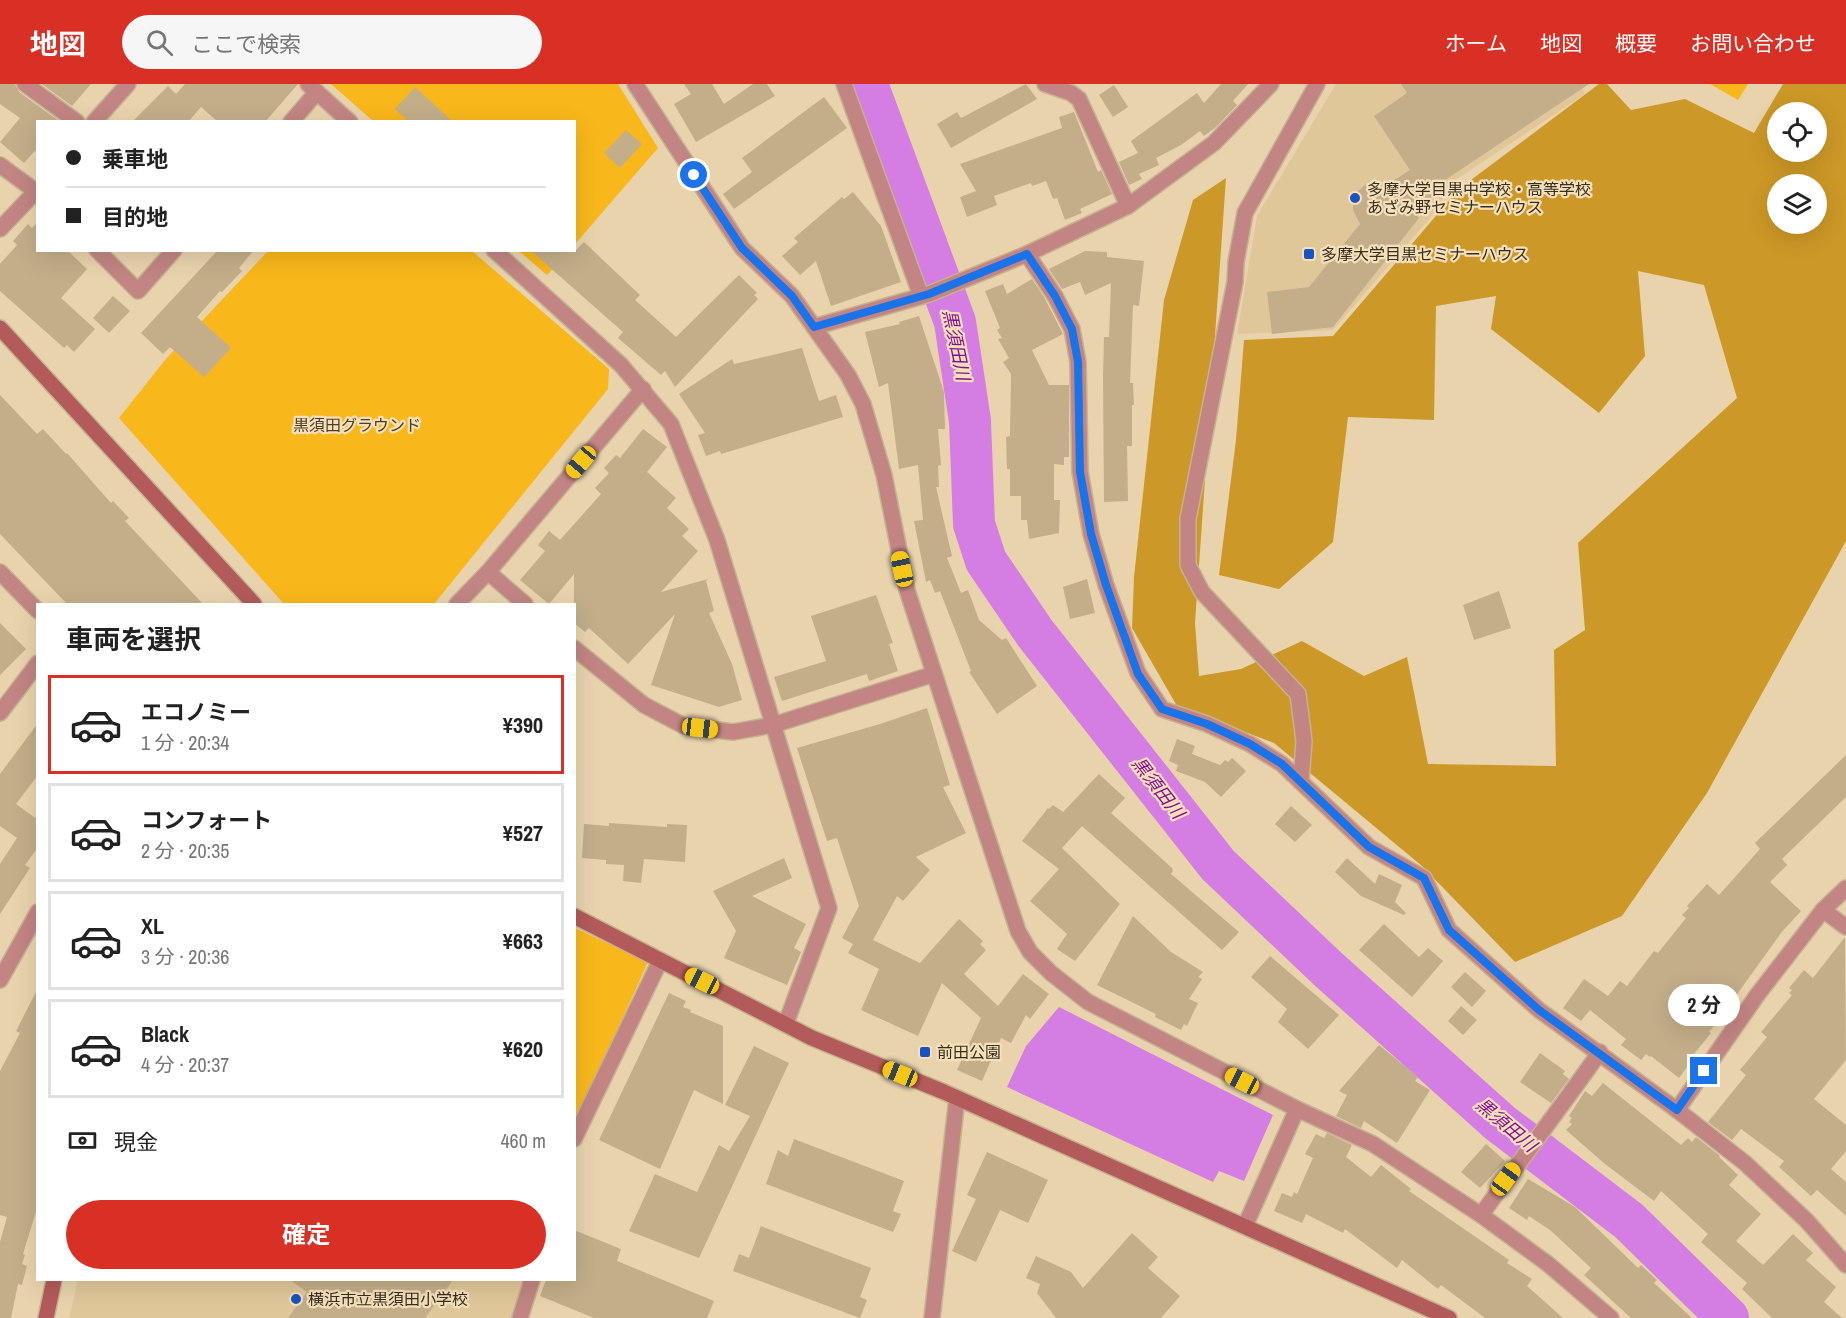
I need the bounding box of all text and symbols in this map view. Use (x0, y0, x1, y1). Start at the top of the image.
search box (122, 15, 542, 69)
text: 地図 (30, 25, 86, 63)
icon: search (143, 26, 176, 59)
text: ここで検索 (191, 29, 301, 59)
text: ホーム (1445, 29, 1507, 58)
text: 地図 (1540, 29, 1582, 58)
text: 概要 (1615, 29, 1657, 58)
text: お問い合わせ (1690, 29, 1816, 58)
map controls (1767, 102, 1827, 234)
button: locate (1767, 102, 1827, 162)
text: 乗車地 (102, 144, 168, 174)
route start (680, 161, 707, 188)
button: layers (1767, 174, 1827, 234)
place label: 多摩大学目黒中学校・高等学校 あざみ野セミナーハウス (1367, 178, 1591, 218)
marker: 多摩大学目黒中学校・高等学校 あざみ野セミナーハウス (1348, 191, 1362, 205)
text: 目的地 (102, 202, 168, 232)
place label: 多摩大学目黒セミナーハウス (1321, 243, 1529, 265)
marker: 多摩大学目黒セミナーハウス (1302, 247, 1316, 261)
water label: 黒須田川 (937, 307, 977, 385)
park label: 黒須田グラウンド (293, 414, 421, 436)
car (563, 442, 599, 482)
car (889, 550, 915, 588)
text: 車両を選択 (66, 621, 201, 657)
text: エコノミー (141, 697, 251, 727)
icon: car (69, 698, 123, 752)
text: ¥390 (503, 710, 543, 740)
car (681, 717, 719, 739)
text: 1 分 · 20:34 (141, 729, 229, 756)
water label: 黒須田川 (1126, 752, 1192, 825)
text: コンフォート (141, 805, 272, 835)
icon: car (69, 806, 123, 860)
text: ¥527 (503, 818, 543, 848)
text: 2 分 · 20:35 (141, 837, 229, 864)
text: XL (141, 911, 164, 941)
icon: car (69, 914, 123, 968)
text: ¥663 (503, 926, 543, 956)
text: 3 分 · 20:36 (141, 943, 229, 970)
car (682, 965, 722, 997)
callout: 2 分 (1668, 984, 1740, 1026)
text: 2 分 (1687, 991, 1721, 1018)
text: Black (141, 1019, 189, 1049)
icon: car (69, 1022, 123, 1076)
text: ¥620 (503, 1034, 543, 1064)
place label: 前田公園 (937, 1041, 1001, 1063)
marker: 前田公園 (918, 1045, 932, 1059)
text: 4 分 · 20:37 (141, 1051, 229, 1078)
route end (1690, 1057, 1717, 1084)
car (880, 1059, 920, 1089)
car (1222, 1065, 1262, 1097)
water label: 黒須田川 (1471, 1092, 1543, 1159)
icon: cash (66, 1124, 99, 1157)
text: 現金 (114, 1127, 158, 1157)
text: 460 m (500, 1127, 546, 1154)
car (1488, 1159, 1524, 1199)
button: 確定 (66, 1200, 546, 1269)
place label: 横浜市立黒須田小学校 (308, 1288, 468, 1310)
marker: 横浜市立黒須田小学校 (289, 1292, 303, 1306)

